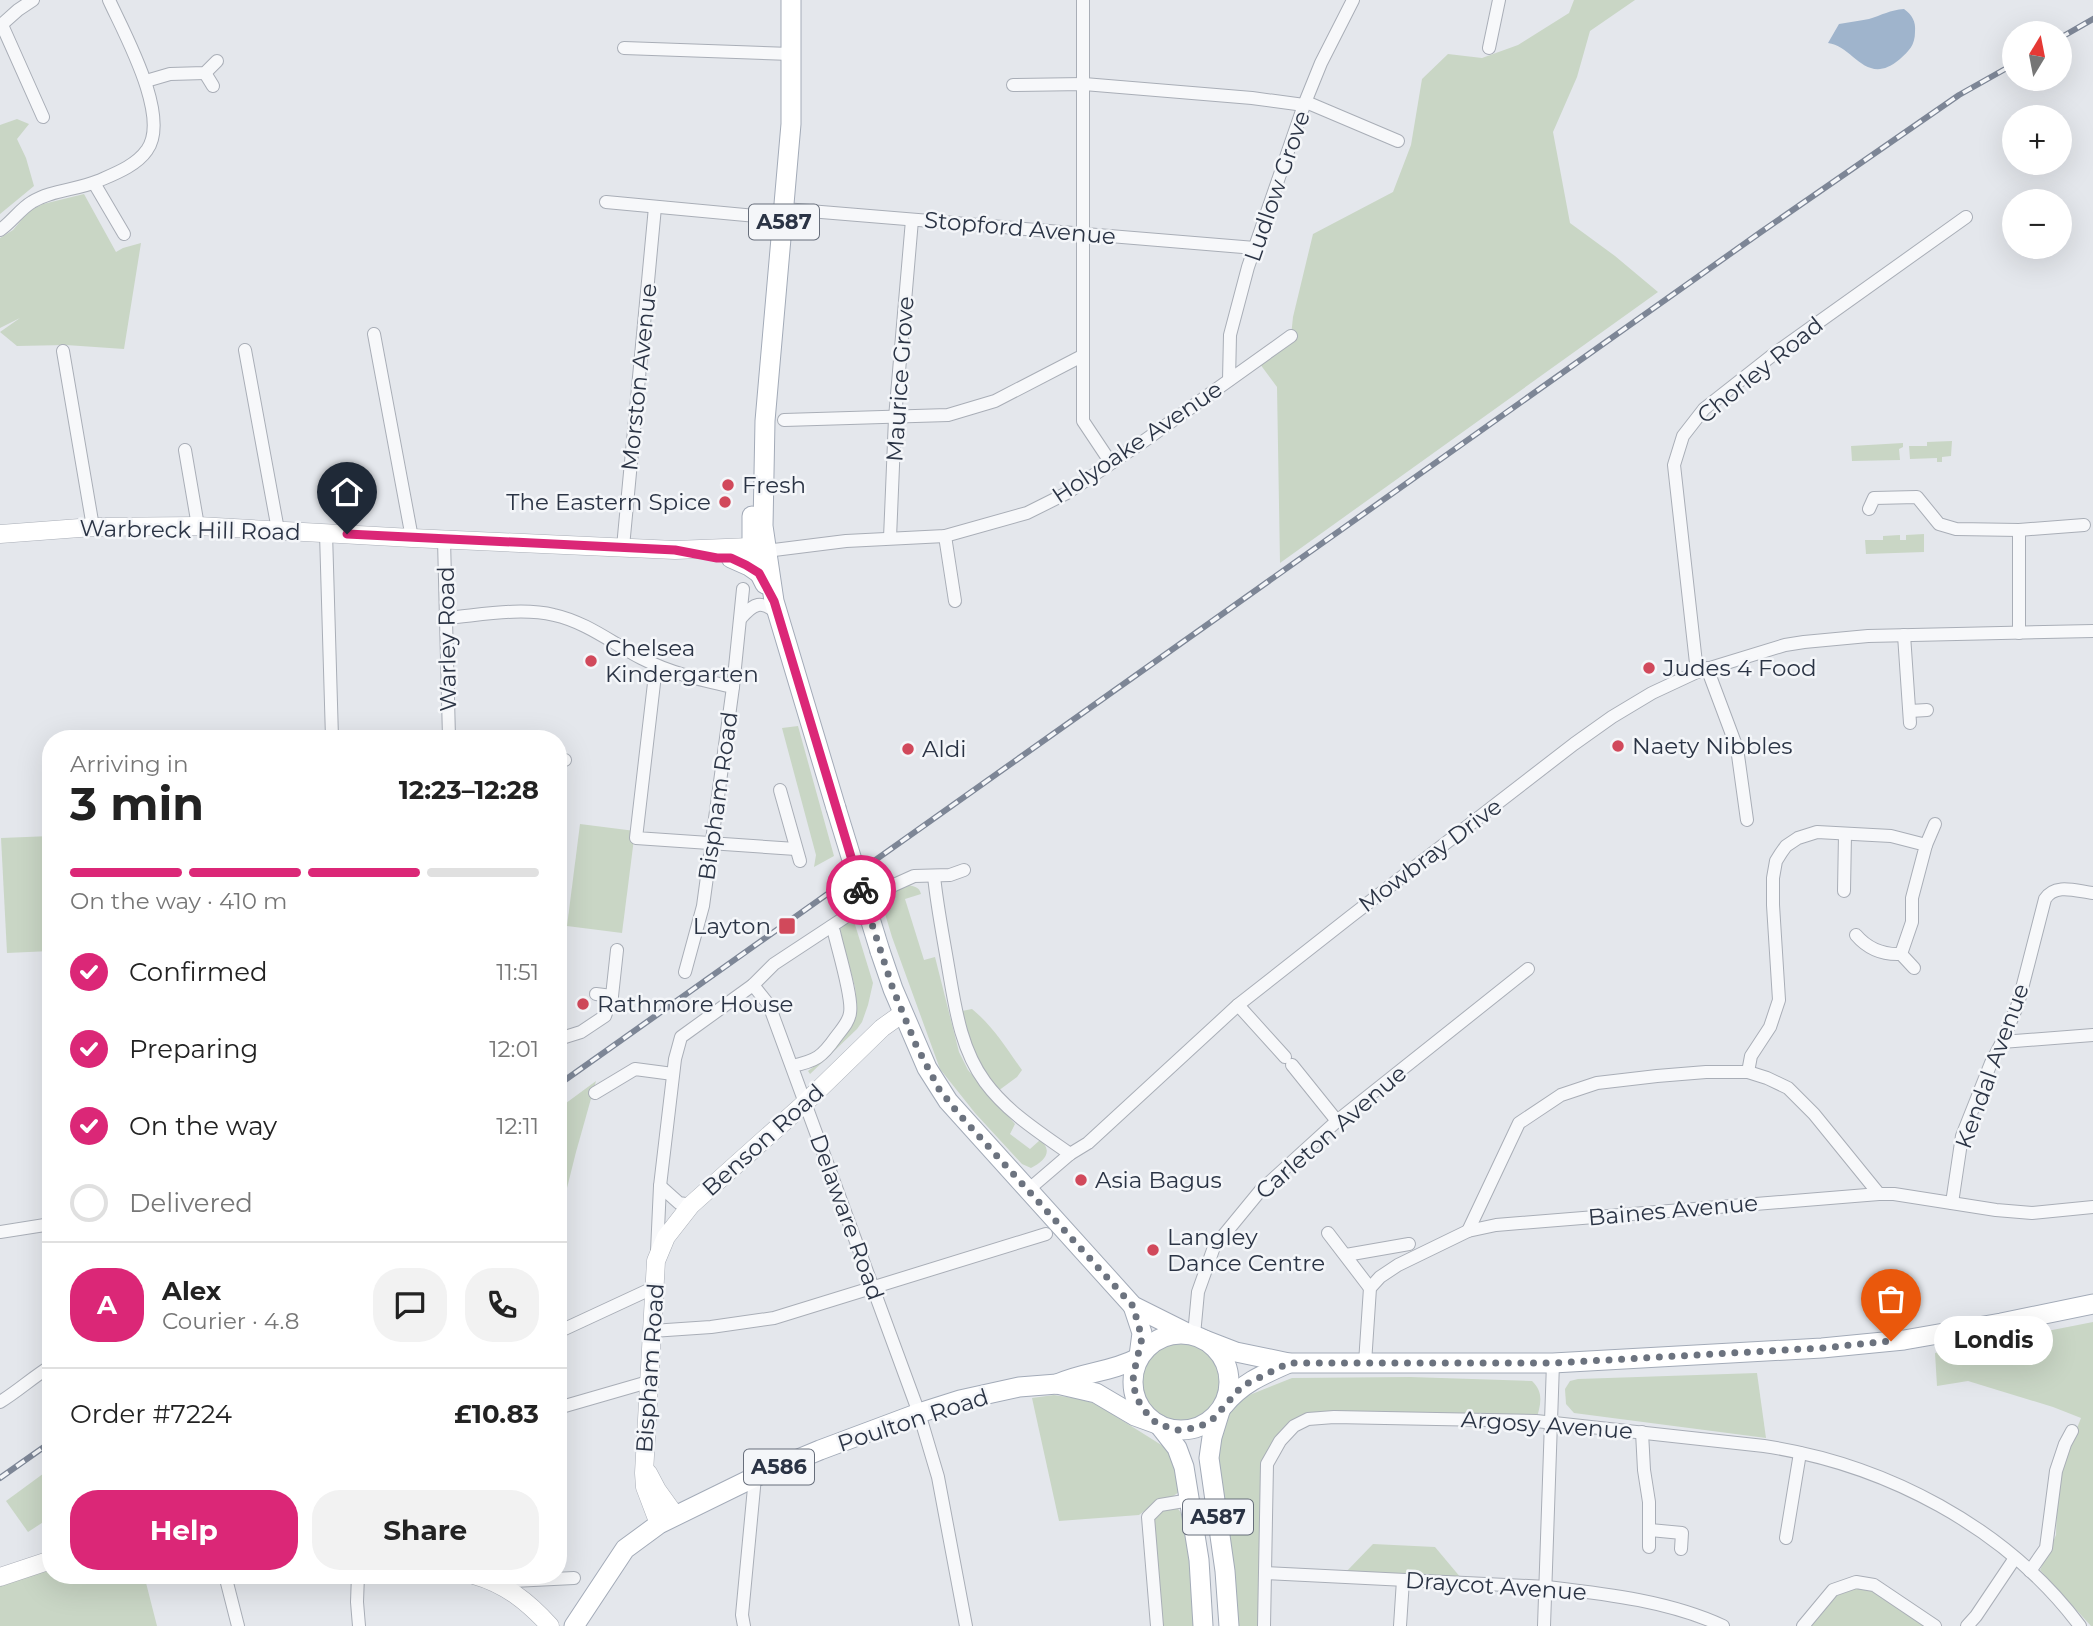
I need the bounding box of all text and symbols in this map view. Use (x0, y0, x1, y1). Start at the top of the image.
north arrow (2002, 21, 2072, 91)
map controls (2002, 21, 2072, 259)
button: + (2002, 105, 2072, 175)
street label: Ludlow Grove (1238, 107, 1316, 265)
button: − (2002, 189, 2072, 259)
road number: A587 (749, 204, 819, 240)
street label: Stopford Avenue (923, 206, 1117, 250)
street label: Morston Avenue (615, 282, 663, 472)
street label: Maurice Grove (880, 295, 920, 463)
street label: Chorley Road (1691, 311, 1829, 429)
street label: Holyoake Avenue (1047, 375, 1227, 509)
pin (317, 462, 377, 534)
place label: Fresh (742, 471, 806, 499)
icon: home (328, 473, 366, 511)
marker: Fresh (720, 477, 736, 493)
place label: The Eastern Spice (506, 488, 711, 516)
marker: The Eastern Spice (717, 494, 733, 510)
street label: Warbreck Hill Road (79, 514, 301, 546)
street label: Warley Road (432, 566, 462, 712)
place label: Chelsea Kindergarten (605, 634, 759, 688)
marker: Chelsea Kindergarten (583, 653, 599, 669)
place label: Judes 4 Food (1662, 654, 1817, 682)
marker: Judes 4 Food (1641, 660, 1657, 676)
street label: Bispham Road (692, 710, 744, 882)
place label: Naety Nibbles (1632, 732, 1793, 760)
place label: Aldi (922, 735, 966, 763)
marker: Naety Nibbles (1610, 738, 1626, 754)
marker: Aldi (900, 741, 916, 757)
text: Arriving in (70, 750, 189, 778)
text: 12:23–12:28 (399, 774, 539, 806)
text: 3 min (70, 775, 204, 832)
street label: Mowbray Drive (1353, 792, 1507, 918)
courier (826, 855, 896, 925)
icon: bike (842, 871, 880, 909)
text: On the way · 410 m (70, 887, 287, 915)
place label: Layton (693, 912, 771, 940)
marker: Layton (777, 916, 797, 936)
icon: check (70, 953, 108, 991)
text: Confirmed (129, 956, 268, 988)
text: 11:51 (496, 958, 539, 986)
street label: Kendal Avenue (1949, 980, 2035, 1152)
place label: Rathmore House (597, 990, 793, 1018)
marker: Rathmore House (575, 996, 591, 1012)
icon: check (70, 1030, 108, 1068)
text: Preparing (129, 1033, 258, 1065)
text: 12:01 (489, 1035, 539, 1063)
street label: Carleton Avenue (1250, 1059, 1412, 1205)
street label: Benson Road (696, 1078, 830, 1202)
icon: check (70, 1107, 108, 1145)
text: On the way (129, 1110, 277, 1142)
text: 12:11 (496, 1112, 539, 1140)
street label: Delaware Road (804, 1130, 890, 1304)
place label: Asia Bagus (1095, 1166, 1222, 1194)
marker: Asia Bagus (1073, 1172, 1089, 1188)
text: Delivered (129, 1187, 253, 1219)
street label: Baines Avenue (1587, 1189, 1759, 1231)
place label: Langley Dance Centre (1167, 1223, 1325, 1277)
marker: Langley Dance Centre (1145, 1242, 1161, 1258)
button: chat (373, 1268, 447, 1342)
button: phone (465, 1268, 539, 1342)
pin (1861, 1269, 1921, 1341)
text: Alex (162, 1275, 221, 1307)
icon: bag (1872, 1280, 1910, 1318)
street label: Bispham Road (630, 1282, 670, 1454)
text: A (97, 1289, 117, 1321)
text: Courier · 4.8 (162, 1307, 299, 1335)
callout: Londis (1933, 1316, 2052, 1366)
text: Londis (1954, 1326, 2033, 1354)
street label: Poulton Road (834, 1382, 992, 1458)
text: Order #7224 (70, 1398, 232, 1430)
text: £10.83 (454, 1398, 539, 1430)
street label: Argosy Avenue (1460, 1405, 1634, 1445)
road number: A586 (744, 1450, 814, 1484)
button: Help (70, 1490, 298, 1570)
button: Share (312, 1490, 539, 1570)
road number: A587 (1183, 1500, 1253, 1534)
street label: Draycot Avenue (1404, 1566, 1588, 1606)

